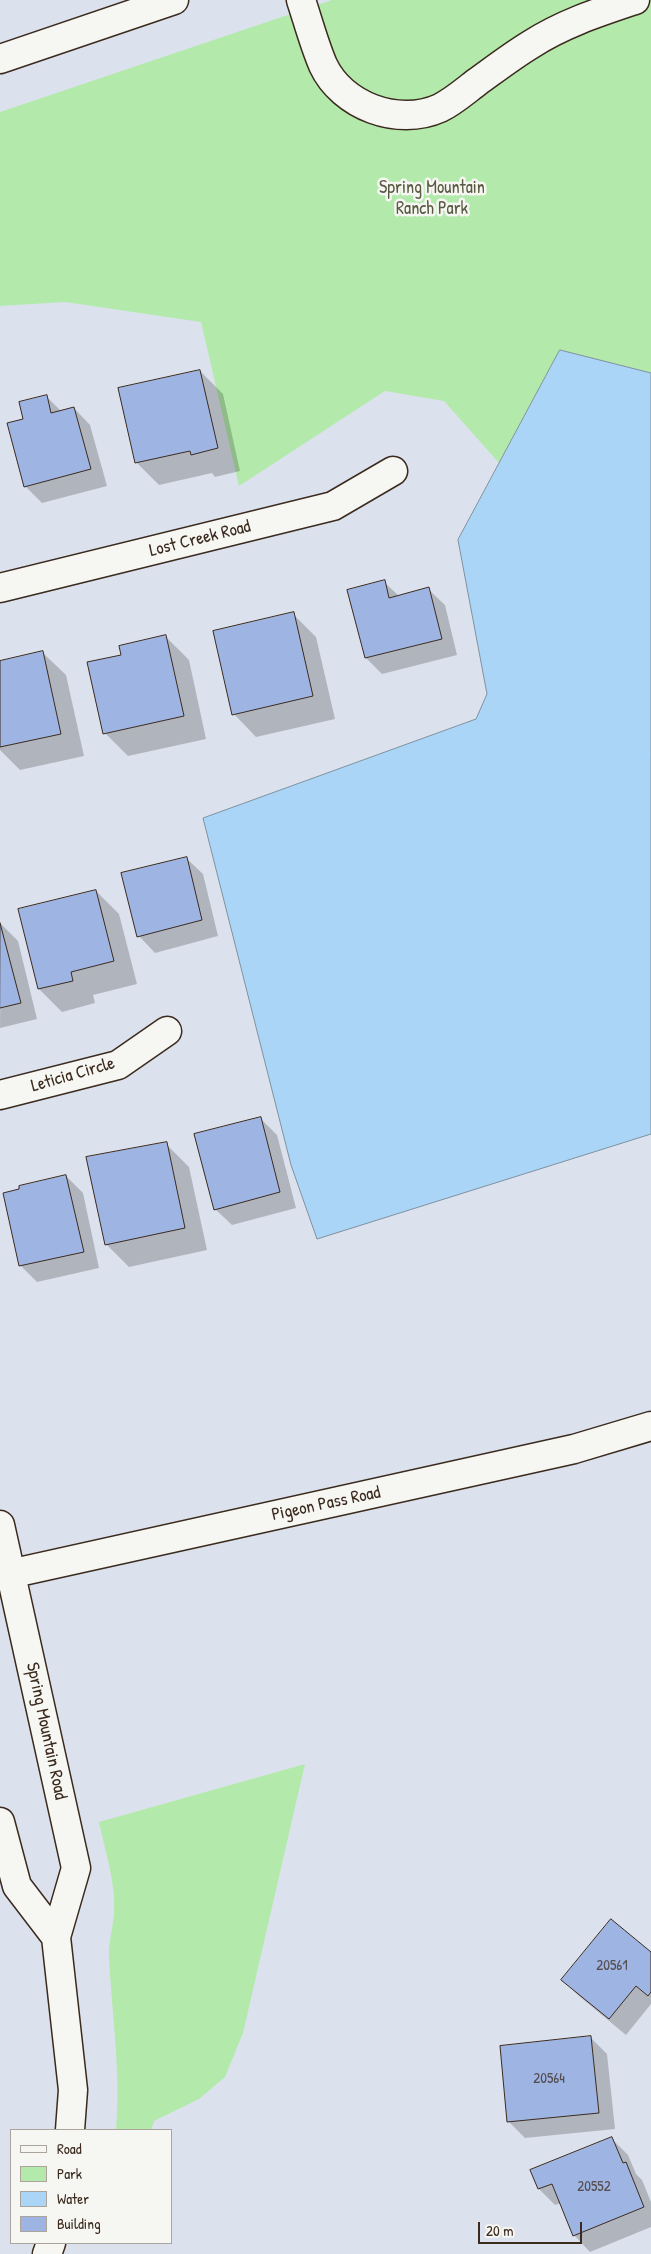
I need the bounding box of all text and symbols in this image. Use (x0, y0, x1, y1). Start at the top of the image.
park label: Spring Mountain Ranch Park (379, 177, 485, 220)
street label: Lost Creek Road (147, 516, 253, 562)
street label: Leticia Circle (29, 1053, 117, 1097)
street label: Pigeon Pass Road (270, 1482, 382, 1526)
street label: Spring Mountain Road (21, 1660, 71, 1802)
house number: 20561 (596, 1957, 628, 1975)
house number: 20564 (533, 2070, 565, 2088)
legend (10, 2129, 172, 2244)
text: Road (57, 2138, 82, 2159)
text: Park (57, 2163, 82, 2184)
house number: 20552 (577, 2178, 611, 2196)
text: Water (57, 2188, 89, 2209)
scale bar (481, 2212, 585, 2244)
text: Building (57, 2213, 101, 2234)
text: 20 m (486, 2220, 513, 2241)

